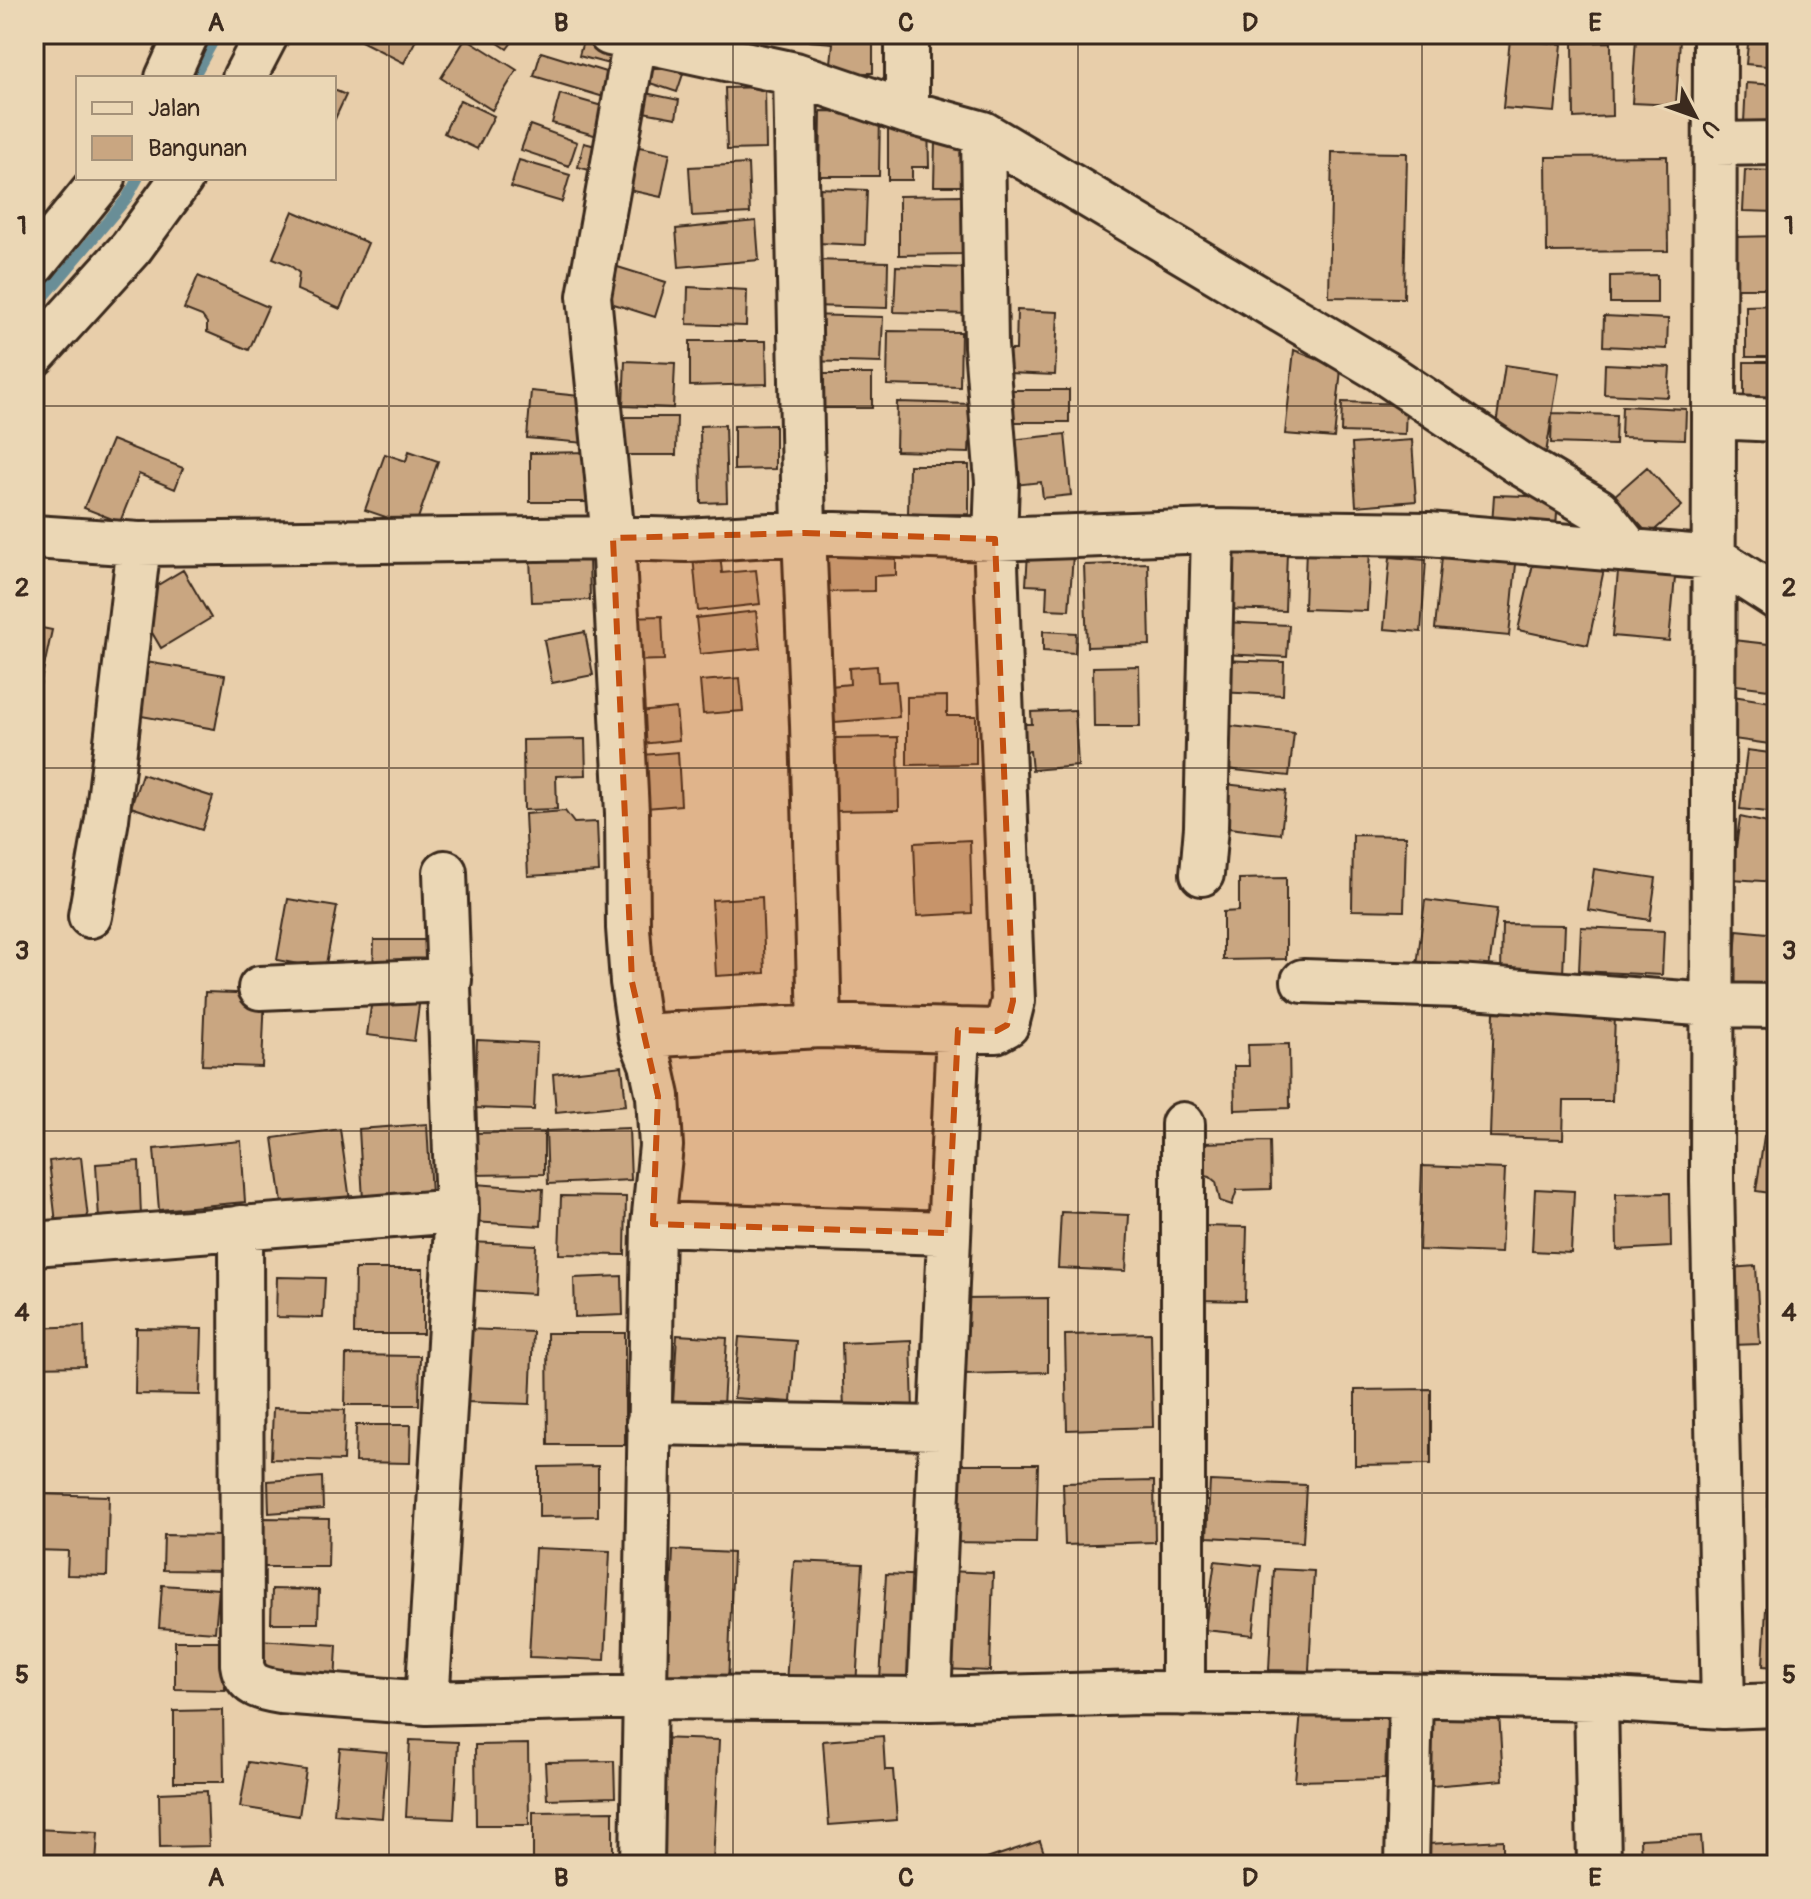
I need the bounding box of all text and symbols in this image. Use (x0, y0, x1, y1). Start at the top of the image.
text: A (208, 7, 225, 39)
text: B (554, 7, 568, 39)
text: C (898, 7, 914, 39)
text: D (1242, 7, 1258, 39)
text: E (1588, 7, 1602, 39)
legend (76, 76, 336, 180)
north arrow (1655, 76, 1735, 156)
text: Jalan (148, 94, 200, 123)
text: U (1694, 114, 1725, 143)
text: Bangunan (148, 134, 247, 163)
text: 1 (17, 210, 27, 242)
text: 1 (1784, 210, 1794, 242)
text: 2 (15, 572, 29, 604)
text: 2 (1782, 572, 1796, 604)
text: 3 (15, 935, 29, 967)
text: 3 (1782, 935, 1796, 967)
text: 4 (14, 1297, 30, 1329)
text: 4 (1781, 1297, 1797, 1329)
text: 5 (15, 1659, 29, 1691)
text: 5 (1782, 1659, 1796, 1691)
text: A (208, 1862, 225, 1894)
text: B (554, 1862, 568, 1894)
text: C (898, 1862, 914, 1894)
text: D (1242, 1862, 1258, 1894)
text: E (1588, 1862, 1602, 1894)

